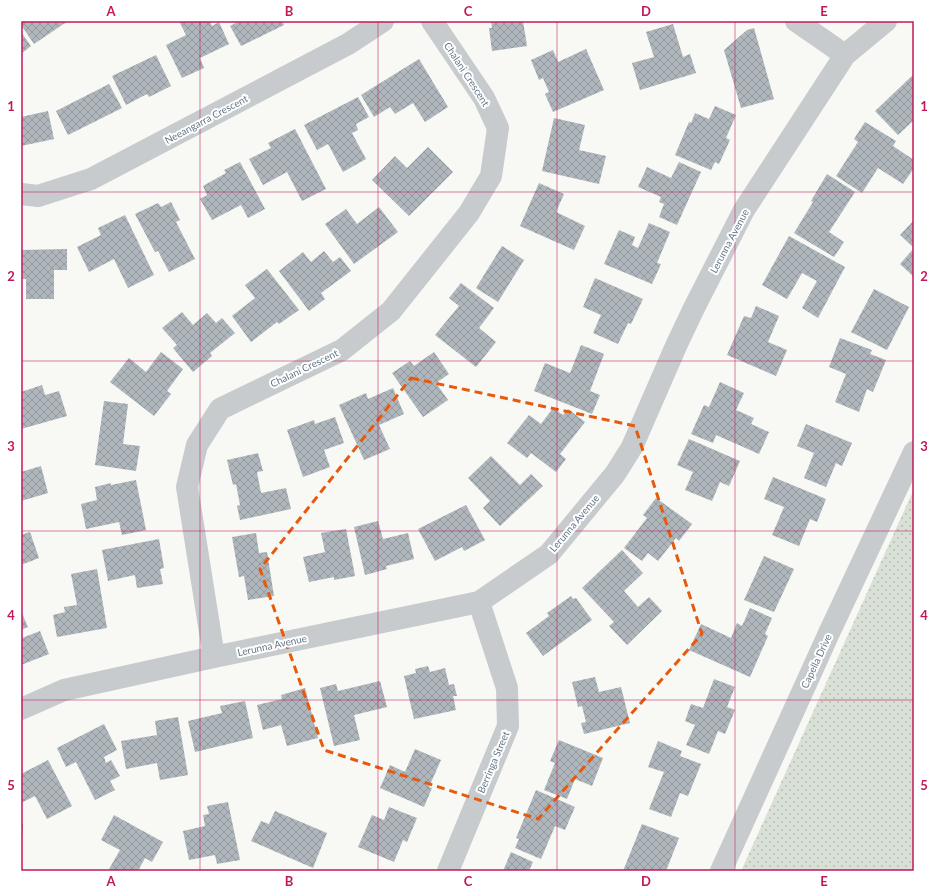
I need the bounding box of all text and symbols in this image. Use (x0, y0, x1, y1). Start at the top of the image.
text: A (105, 3, 116, 19)
text: B (285, 3, 294, 19)
text: C (464, 3, 473, 19)
text: D (641, 3, 651, 19)
text: E (820, 3, 828, 19)
street label: Chalani Crescent (442, 40, 492, 109)
street label: Neeangarra Crescent (162, 92, 250, 146)
text: 1 (7, 98, 15, 114)
text: 1 (920, 98, 928, 114)
street label: Lerunna Avenue (707, 207, 751, 275)
text: 2 (7, 268, 15, 284)
text: 2 (920, 268, 928, 284)
street label: Chalani Crescent (268, 346, 340, 390)
text: 3 (7, 438, 15, 454)
text: 3 (920, 438, 928, 454)
street label: Lerunna Avenue (547, 492, 601, 554)
text: 4 (7, 607, 15, 623)
text: 4 (920, 607, 928, 623)
street label: Lerunna Avenue (236, 632, 308, 658)
street label: Capella Drive (798, 632, 834, 690)
street label: Berringa Street (475, 729, 512, 795)
text: 5 (7, 777, 15, 793)
text: 5 (920, 777, 928, 793)
text: A (105, 873, 116, 889)
text: B (285, 873, 294, 889)
text: C (464, 873, 473, 889)
text: D (641, 873, 651, 889)
text: E (820, 873, 828, 889)

